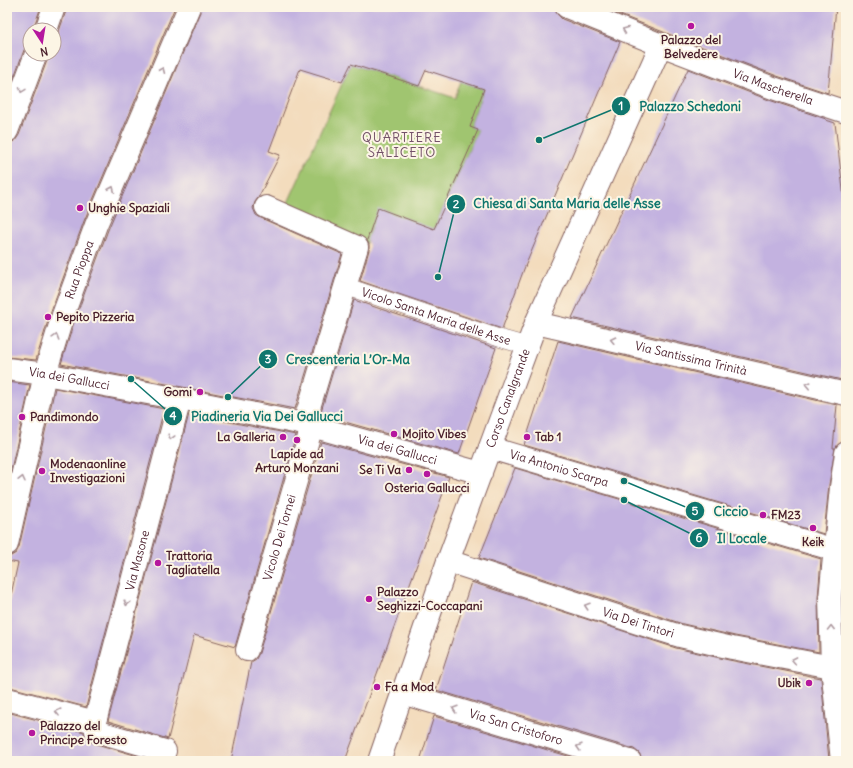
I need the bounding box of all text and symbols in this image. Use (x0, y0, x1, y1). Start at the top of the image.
marker: Palazzo del Belvedere (686, 21, 696, 31)
north arrow (22, 22, 62, 62)
one-way arrow (622, 27, 629, 35)
place label: Palazzo del Belvedere (661, 32, 722, 61)
text: N (39, 44, 49, 59)
street label: Via Mascherella (731, 65, 816, 108)
one-way arrow (158, 66, 166, 73)
one-way arrow (19, 87, 27, 94)
callout: Palazzo Schedoni (611, 94, 749, 119)
text: 1 (619, 98, 623, 113)
text: Palazzo Schedoni (639, 98, 741, 115)
district label: QUARTIERE SALICETO (362, 129, 442, 161)
one-way arrow (107, 186, 115, 193)
callout: Chiesa di Santa Maria delle Asse (446, 191, 669, 216)
text: Chiesa di Santa Maria delle Asse (473, 195, 661, 212)
text: 2 (453, 196, 460, 211)
place label: Unghie Spaziali (88, 200, 170, 216)
marker: Unghie Spaziali (75, 203, 85, 213)
street label: Rua Pioppa (61, 238, 97, 301)
street label: Vicolo Santa Maria delle Asse (360, 284, 513, 348)
place label: Pepito Pizzeria (56, 309, 135, 325)
marker: Pepito Pizzeria (43, 312, 53, 322)
one-way arrow (51, 334, 60, 341)
one-way arrow (610, 337, 616, 345)
street label: Via Santissima Trinità (634, 338, 749, 378)
callout: Crescenteria L’Or-Ma (258, 347, 418, 372)
street label: Corso Canalgrande (483, 347, 533, 450)
text: 3 (265, 351, 272, 366)
text: Crescenteria L’Or-Ma (286, 351, 411, 368)
street label: Via dei Gallucci (28, 364, 111, 393)
one-way arrow (805, 381, 812, 390)
place label: Gomi (163, 384, 192, 399)
marker: Gomi (195, 387, 205, 397)
callout: Piadineria Via Dei Gallucci (163, 404, 351, 429)
text: 4 (170, 408, 177, 423)
text: Piadineria Via Dei Gallucci (191, 408, 343, 425)
place label: Pandimondo (30, 409, 99, 424)
marker: Pandimondo (17, 412, 27, 422)
place label: Mojito Vibes (402, 426, 467, 441)
place label: La Galleria (217, 429, 275, 444)
marker: Mojito Vibes (389, 429, 399, 439)
place label: Tab 1 (535, 429, 562, 444)
street label: Via dei Gallucci (356, 431, 439, 467)
marker: La Galleria (278, 432, 288, 442)
marker: Tab 1 (522, 432, 532, 442)
one-way arrow (167, 434, 175, 440)
marker: Lapide ad Arturo Monzani (292, 435, 302, 445)
place label: Lapide ad Arturo Monzani (255, 446, 339, 475)
street label: Via Antonio Scarpa (508, 446, 611, 490)
place label: Modenaonline Investigazioni (50, 456, 127, 486)
place label: Se Ti Va (359, 462, 401, 477)
marker: Se Ti Va (404, 465, 414, 475)
marker: Modenaonline Investigazioni (37, 466, 47, 476)
marker: Osteria Gallucci (422, 469, 432, 479)
one-way arrow (17, 475, 25, 482)
place label: Osteria Gallucci (384, 480, 470, 495)
street label: Vicolo Dei Tornei (260, 493, 299, 582)
callout: Ciccio (685, 499, 756, 524)
text: 5 (692, 503, 699, 518)
text: Ciccio (714, 503, 748, 520)
place label: FM23 (771, 507, 801, 522)
marker: FM23 (758, 510, 768, 520)
marker: Keik (808, 523, 818, 533)
callout: Il Locale (689, 526, 775, 551)
street label: Via Masone (122, 528, 152, 592)
text: 6 (696, 530, 703, 545)
text: Il Locale (717, 530, 767, 547)
place label: Keik (802, 534, 824, 549)
place label: Trattoria Tagliatella (166, 548, 220, 578)
marker: Trattoria Tagliatella (153, 558, 163, 568)
place label: Palazzo Seghizzi-Coccapani (377, 584, 483, 614)
marker: Palazzo Seghizzi-Coccapani (364, 594, 374, 604)
one-way arrow (123, 600, 132, 607)
one-way arrow (583, 602, 590, 611)
street label: Via Dei Tintori (600, 604, 676, 641)
one-way arrow (827, 625, 835, 631)
one-way arrow (790, 656, 797, 665)
place label: Ubik (777, 675, 801, 690)
marker: Ubik (804, 678, 814, 688)
place label: Fa a Mod (385, 679, 434, 694)
marker: Fa a Mod (372, 682, 382, 692)
one-way arrow (452, 705, 459, 714)
street label: Via San Cristoforo (467, 706, 565, 748)
one-way arrow (54, 709, 61, 717)
place label: Palazzo del Principe Foresto (40, 718, 127, 748)
marker: Palazzo del Principe Foresto (27, 728, 37, 738)
one-way arrow (576, 743, 583, 751)

